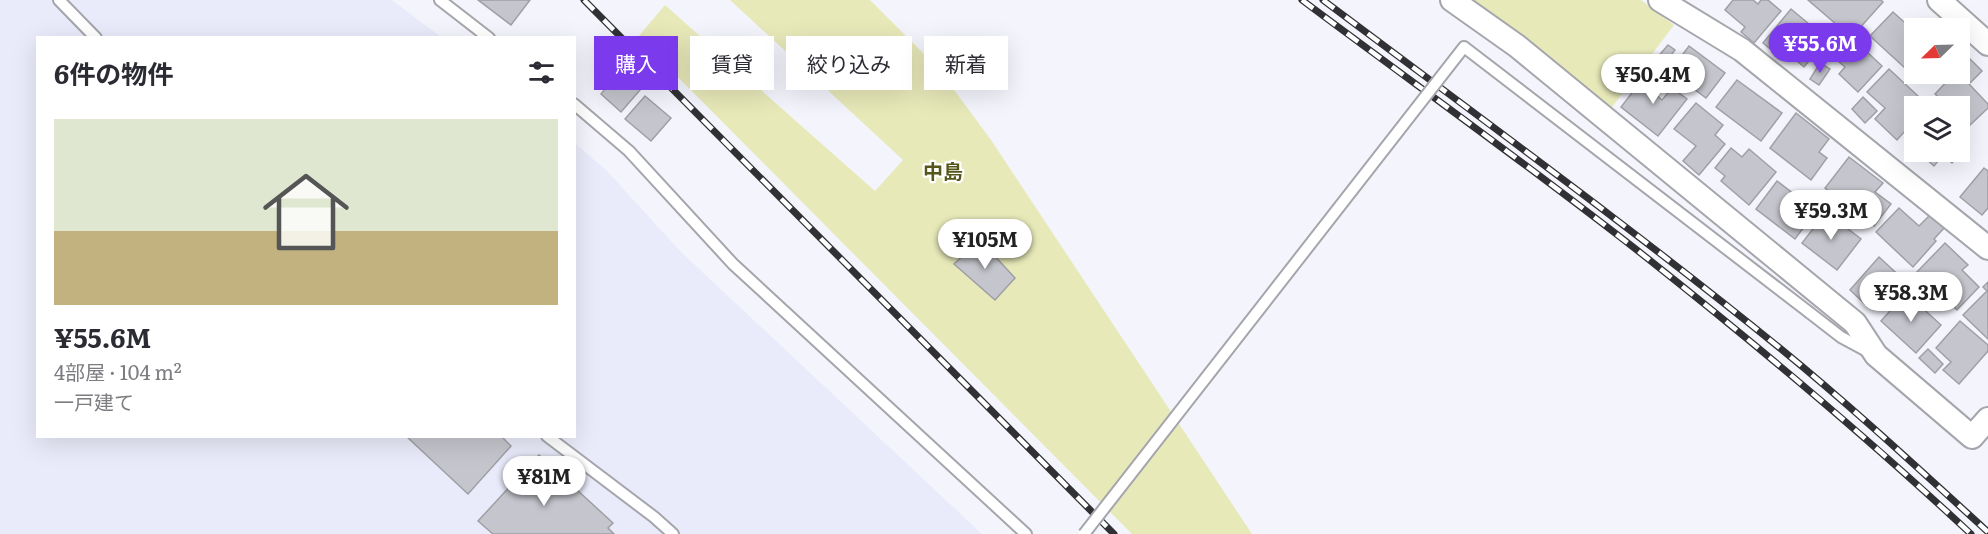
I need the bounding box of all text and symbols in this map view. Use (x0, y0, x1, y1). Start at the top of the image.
north arrow (1904, 18, 1970, 84)
map controls (1904, 18, 1970, 162)
pin: ¥55.6M (1771, 23, 1869, 74)
text: ¥55.6M (1783, 27, 1857, 57)
chip: 購入 (594, 36, 678, 90)
chip: 賃貸 (690, 36, 774, 90)
chip: 絞り込み (786, 36, 912, 90)
chip: 新着 (924, 36, 1008, 90)
text: 6件の物件 (54, 53, 173, 92)
pin: ¥50.4M (1604, 54, 1702, 105)
icon: filters (525, 56, 558, 89)
text: ¥50.4M (1615, 58, 1691, 88)
button: layers (1904, 96, 1970, 162)
district label: 中島 (923, 155, 963, 185)
icon: home (252, 158, 360, 266)
pin: ¥59.3M (1782, 190, 1880, 241)
text: ¥59.3M (1794, 194, 1868, 224)
pin: ¥105M (943, 219, 1027, 270)
text: ¥105M (952, 223, 1018, 253)
pin: ¥58.3M (1862, 272, 1960, 323)
text: ¥58.3M (1873, 276, 1949, 306)
text: ¥55.6M (54, 317, 151, 356)
text: 4部屋 · 104 m² (54, 356, 182, 386)
text: 一戸建て (54, 386, 134, 416)
pin: ¥81M (508, 456, 580, 507)
text: ¥81M (517, 460, 571, 490)

